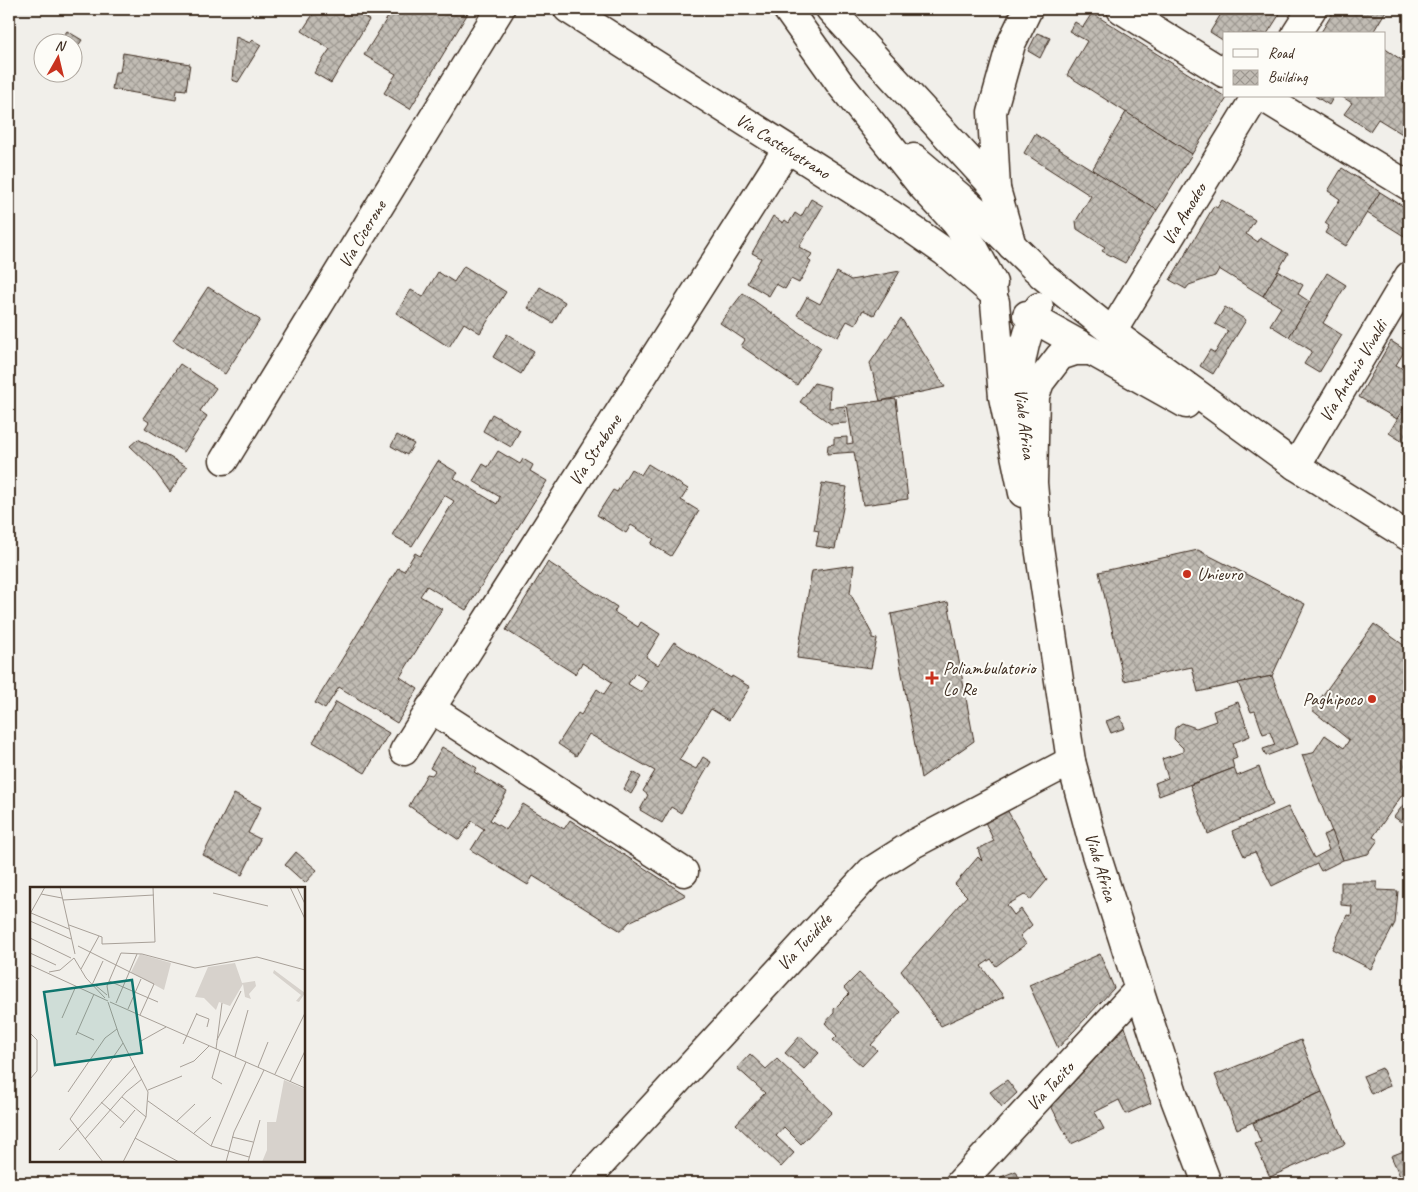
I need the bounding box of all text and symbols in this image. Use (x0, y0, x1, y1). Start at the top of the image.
north arrow (32, 32, 82, 82)
legend (1223, 32, 1386, 98)
text: N (54, 37, 68, 55)
text: Road (1268, 44, 1295, 63)
text: Building (1268, 68, 1308, 87)
street label: Via Castelvetrano (732, 108, 836, 185)
street label: Via Amodeo (1157, 178, 1212, 249)
street label: Via Cicerone (333, 195, 391, 272)
street label: Via Antonio Vivaldi (1314, 314, 1393, 426)
street label: Viale Africa (1010, 388, 1040, 462)
street label: Via Strabone (564, 409, 627, 490)
place label: Unieuro (1197, 563, 1244, 585)
marker: Unieuro (1181, 568, 1193, 580)
place label: Poliambulatorio Lo Re (943, 657, 1037, 700)
marker: Poliambulatorio Lo Re (925, 671, 939, 685)
place label: Paghipoco (1303, 688, 1364, 710)
marker: Paghipoco (1366, 693, 1378, 705)
street label: Viale Africa (1080, 830, 1122, 906)
inset map (30, 887, 305, 1162)
street label: Via Tucidide (772, 908, 837, 975)
street label: Via Tacito (1022, 1055, 1080, 1115)

